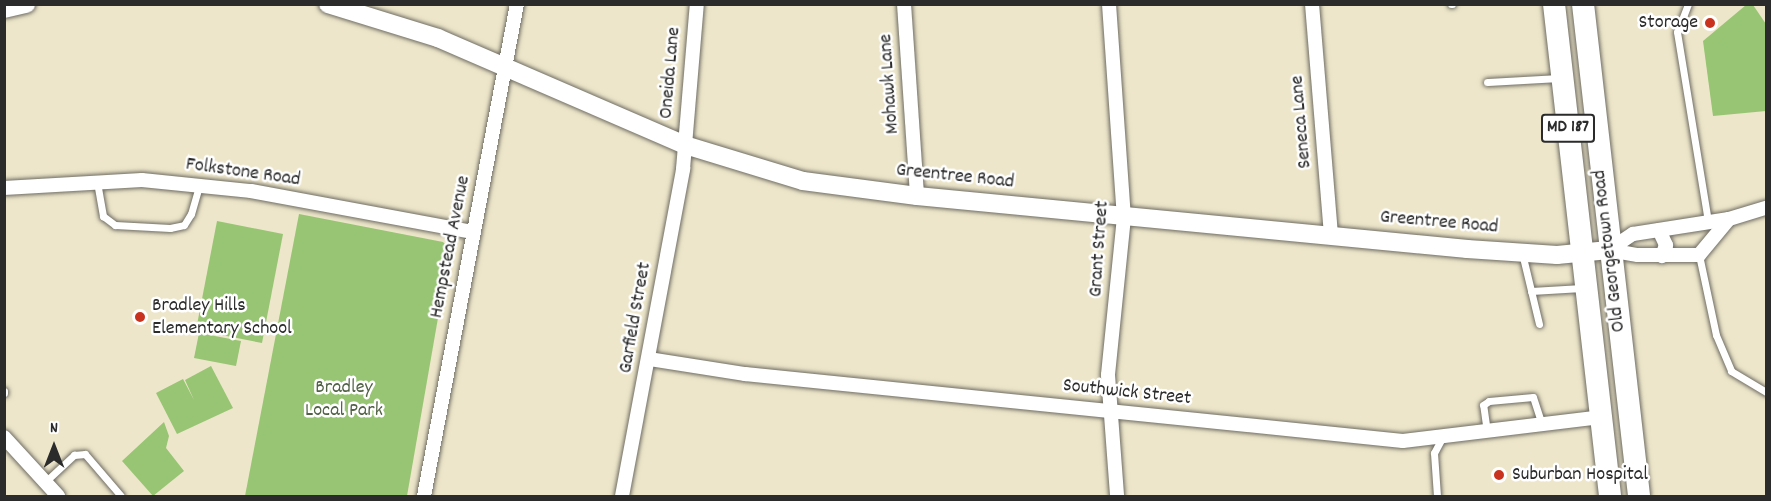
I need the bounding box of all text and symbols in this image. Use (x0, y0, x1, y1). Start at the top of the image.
place label: Storage (1639, 11, 1698, 35)
marker: Storage (1703, 16, 1717, 30)
street label: Oneida Lane (655, 26, 687, 120)
street label: Mohawk Lane (875, 33, 905, 135)
street label: Seneca Lane (1286, 75, 1318, 169)
road number: MD 187 (1540, 113, 1596, 143)
street label: Folkstone Road (184, 153, 302, 193)
street label: Greentree Road (895, 159, 1015, 195)
street label: Old Georgetown Road (1588, 168, 1632, 334)
street label: Hempstead Avenue (425, 174, 477, 320)
street label: Grant Street (1085, 200, 1115, 298)
street label: Greentree Road (1379, 206, 1499, 240)
street label: Garfield Street (614, 261, 658, 375)
place label: Bradley Hills Elementary School (152, 294, 292, 341)
marker: Bradley Hills Elementary School (133, 310, 147, 324)
street label: Southwick Street (1062, 374, 1192, 412)
park label: Bradley Local Park (305, 377, 383, 424)
north arrow (24, 417, 84, 477)
text: N (50, 417, 58, 440)
place label: Suburban Hospital (1512, 463, 1648, 487)
marker: Suburban Hospital (1490, 466, 1508, 484)

